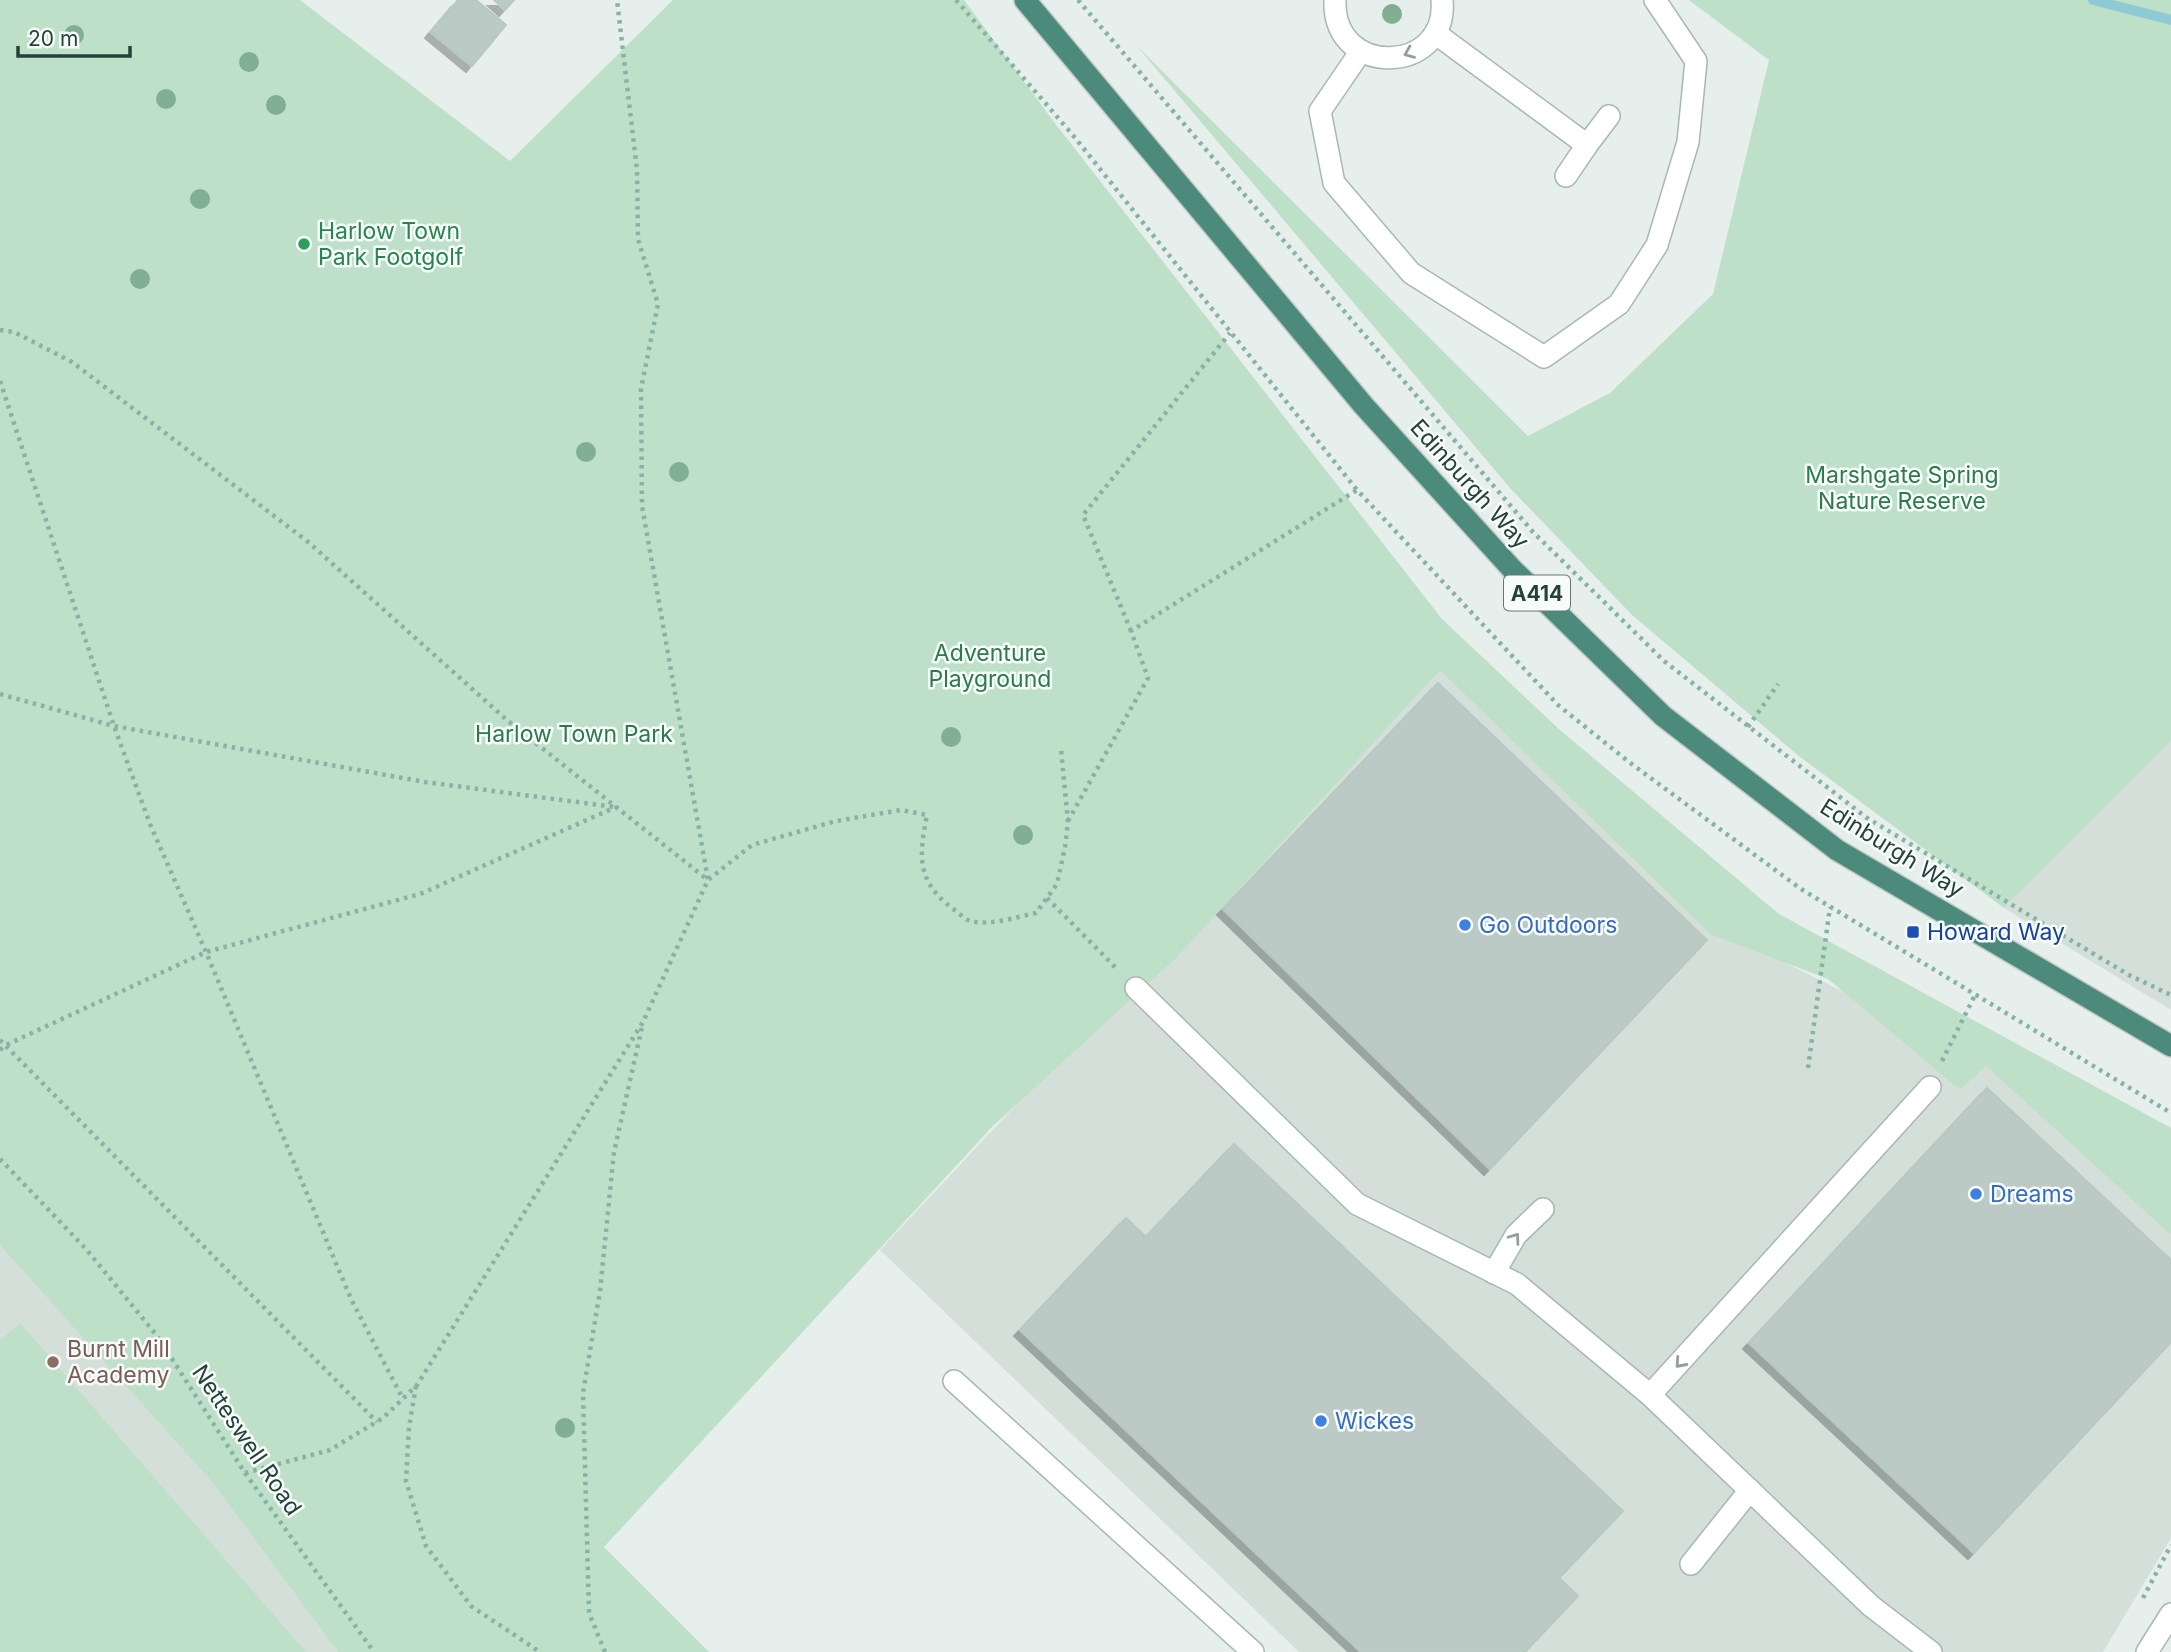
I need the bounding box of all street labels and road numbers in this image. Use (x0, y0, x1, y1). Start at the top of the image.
street label: Edinburgh Way (1405, 414, 1535, 554)
road number: A414 (1504, 576, 1570, 610)
street label: Edinburgh Way (1815, 793, 1969, 903)
street label: Netteswell Road (186, 1359, 308, 1521)

